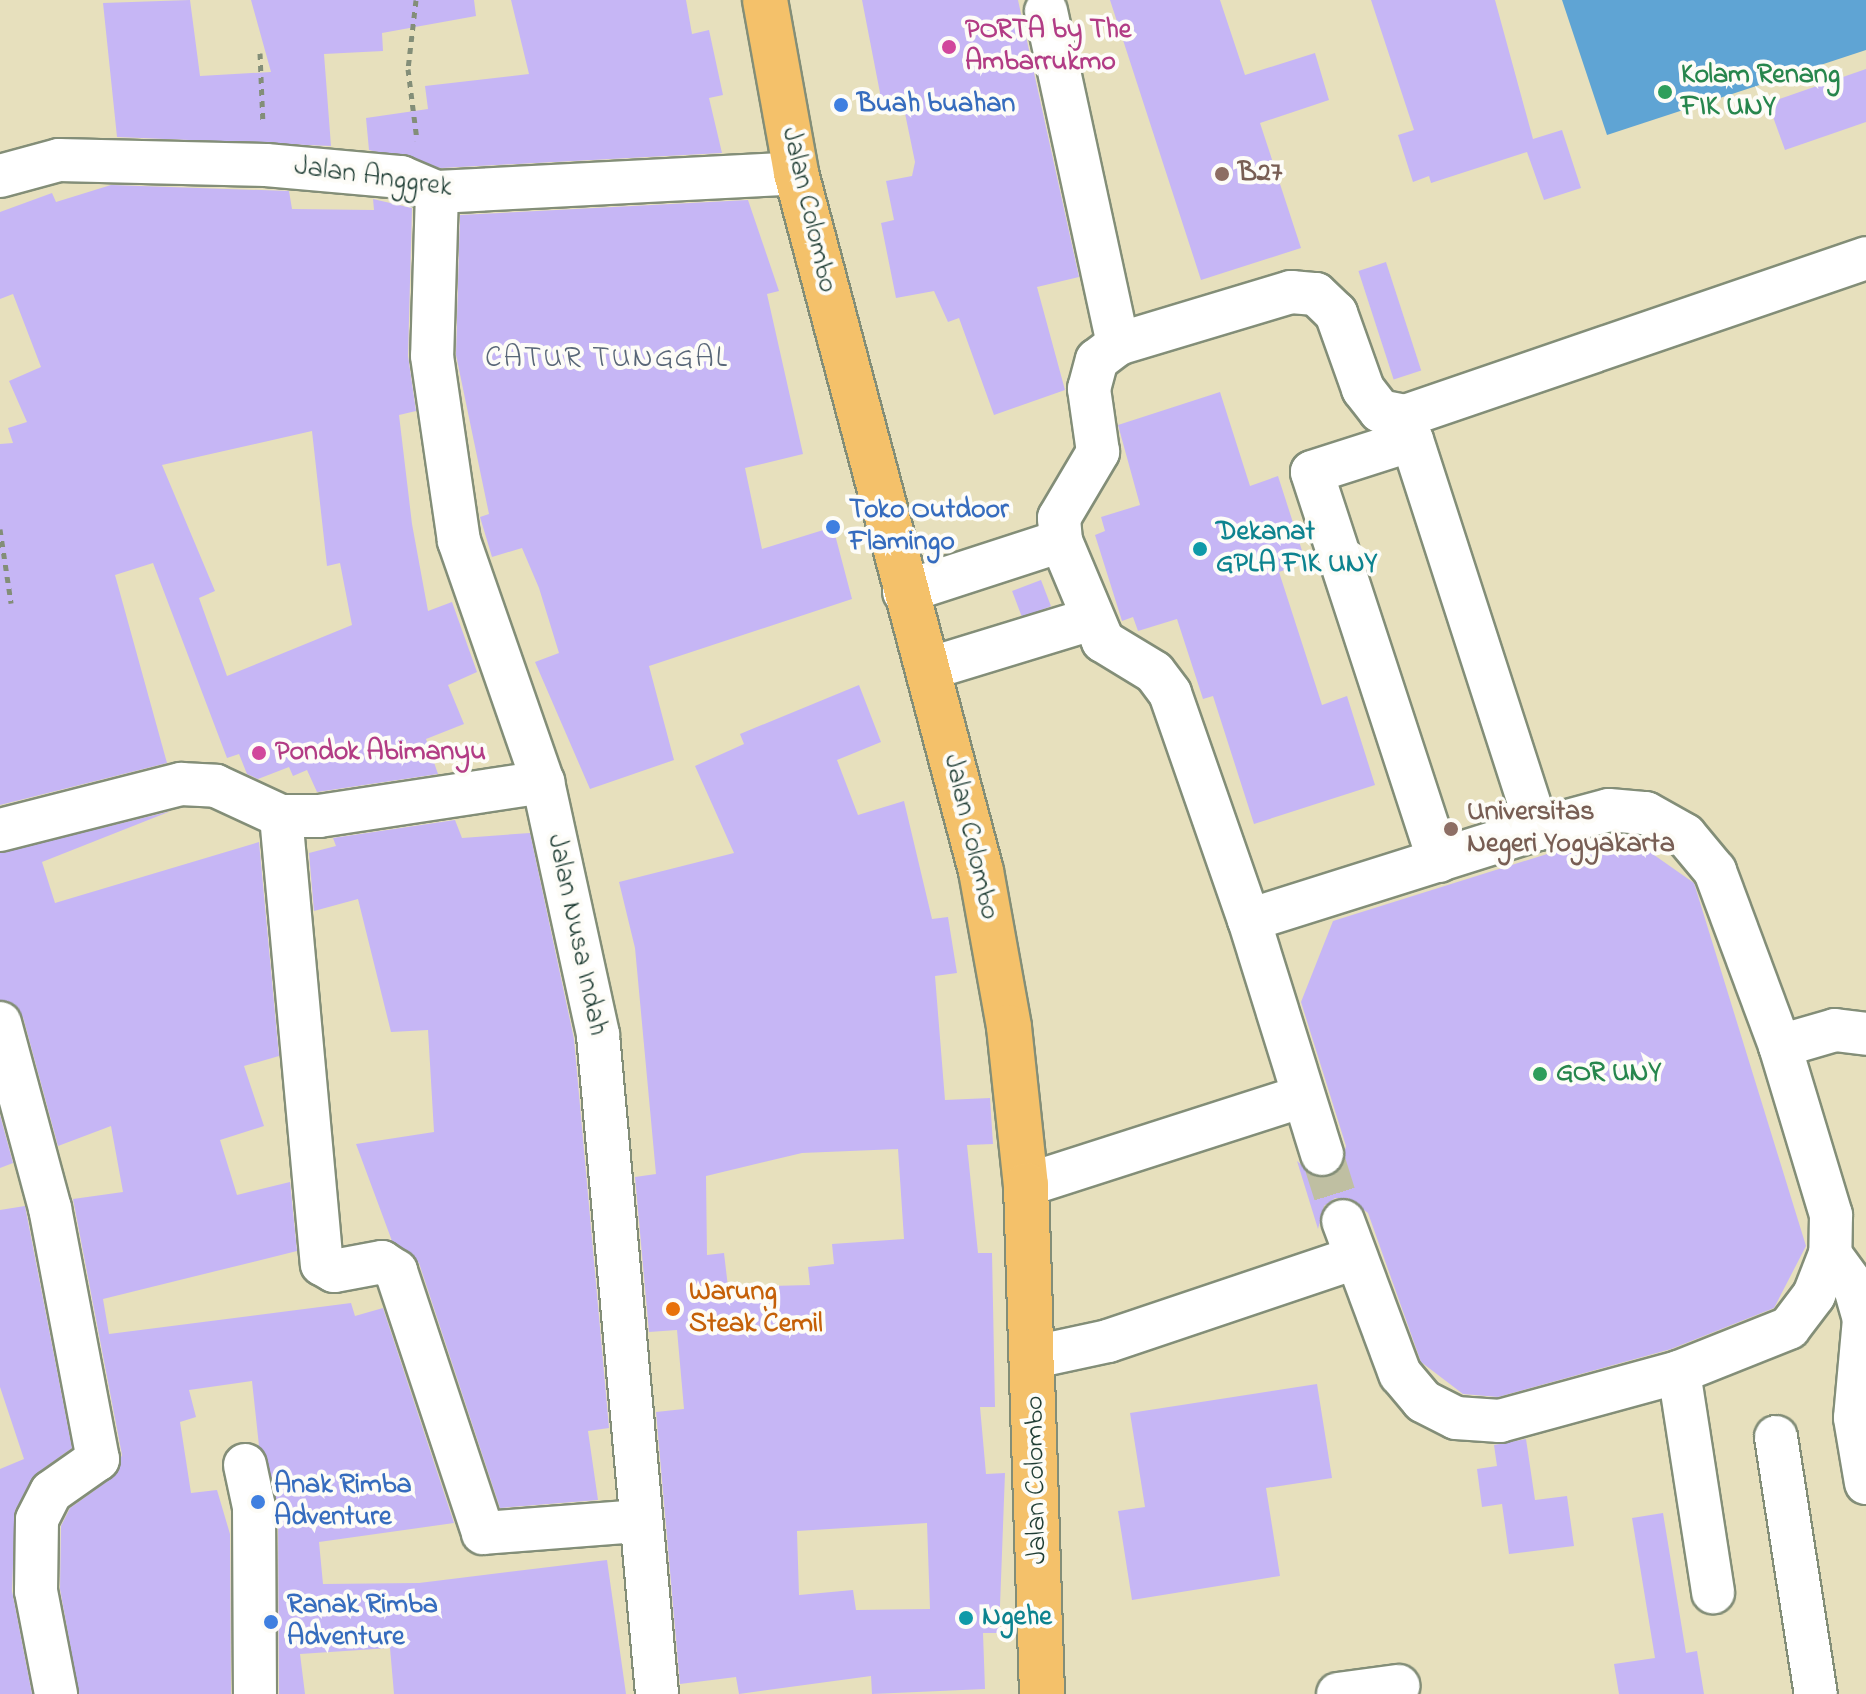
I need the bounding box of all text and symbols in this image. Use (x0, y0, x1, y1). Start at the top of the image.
place label: PORTA by The Ambarrukmo (965, 14, 1131, 80)
marker: PORTA by The Ambarrukmo (940, 38, 958, 56)
place label: Kolam Renang FIK UNY (1681, 59, 1840, 125)
marker: Kolam Renang FIK UNY (1656, 83, 1674, 101)
place label: Buah buahan (857, 88, 1015, 122)
marker: Buah buahan (832, 96, 850, 114)
street label: Jalan Colombo (773, 124, 843, 296)
street label: Jalan Anggrek (292, 150, 454, 206)
place label: B27 (1238, 157, 1282, 191)
marker: B27 (1213, 165, 1231, 183)
district label: CATUR TUNGGAL (485, 341, 729, 377)
place label: Toko Outdoor Flamingo (849, 494, 1009, 560)
place label: Dekanat GPLA FIK UNY (1216, 516, 1377, 582)
marker: Toko Outdoor Flamingo (824, 518, 842, 536)
marker: Dekanat GPLA FIK UNY (1191, 540, 1209, 558)
place label: Pondok Abimanyu (275, 736, 486, 770)
marker: Pondok Abimanyu (250, 744, 268, 762)
street label: Jalan Colombo (935, 751, 1005, 923)
place label: Universitas Negeri Yogyakarta (1467, 796, 1675, 862)
marker: Universitas Negeri Yogyakarta (1442, 820, 1460, 838)
street label: Jalan Nusa Indah (538, 831, 614, 1039)
place label: GOR UNY (1556, 1057, 1661, 1091)
marker: GOR UNY (1531, 1065, 1549, 1083)
place label: Warung Steak Cemil (689, 1276, 823, 1342)
marker: Warung Steak Cemil (664, 1300, 682, 1318)
street label: Jalan Colombo (1019, 1395, 1055, 1565)
place label: Anak Rimba Adventure (274, 1469, 412, 1535)
marker: Anak Rimba Adventure (249, 1493, 267, 1511)
place label: Ranak Rimba Adventure (287, 1589, 438, 1655)
place label: Ngehe (982, 1601, 1052, 1635)
marker: Ngehe (957, 1609, 975, 1627)
marker: Ranak Rimba Adventure (262, 1613, 280, 1631)

